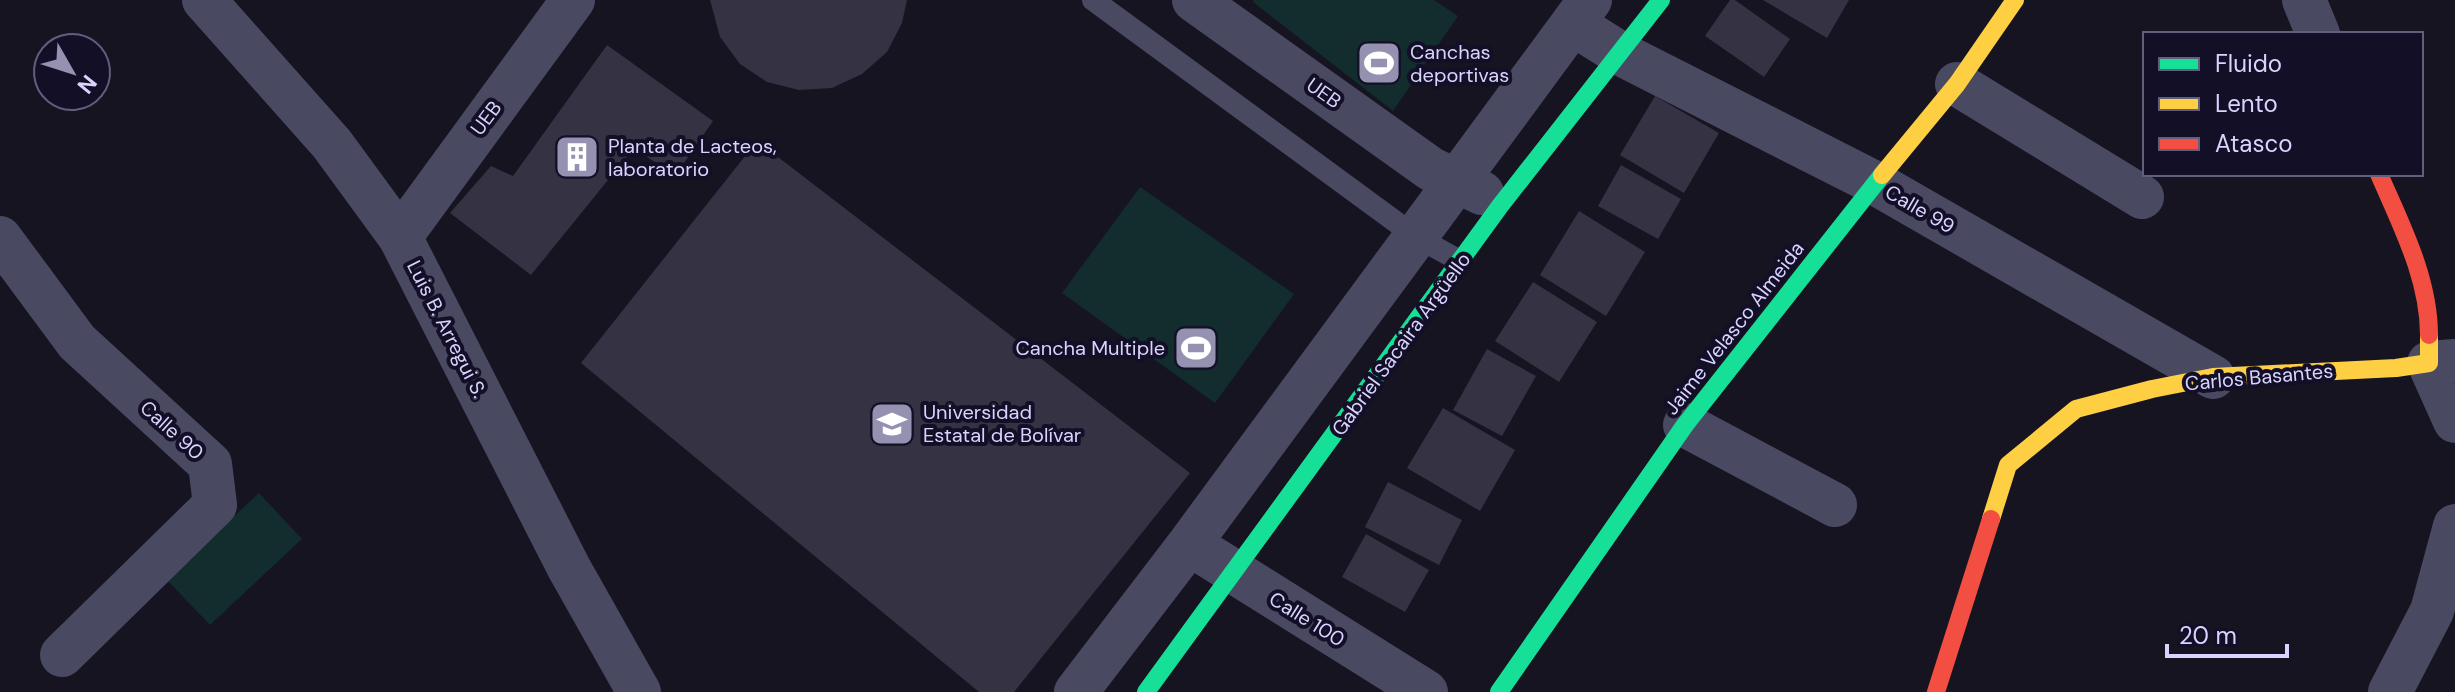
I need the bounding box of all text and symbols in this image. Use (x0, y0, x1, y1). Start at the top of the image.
north arrow (32, 32, 112, 112)
legend (2143, 32, 2423, 176)
sports icon: Canchas deportivas (1355, 39, 1403, 87)
place label: Canchas deportivas (1410, 39, 1509, 88)
text: Fluido (2215, 48, 2282, 79)
text: N (71, 69, 103, 100)
street label: UEB (1302, 72, 1346, 114)
text: Lento (2215, 88, 2278, 119)
street label: UEB (465, 96, 507, 140)
text: Atasco (2215, 128, 2292, 159)
building icon: Planta de Lacteos, laboratorio (553, 133, 601, 181)
place label: Planta de Lacteos, laboratorio (608, 133, 777, 182)
street label: Calle 99 (1881, 179, 1959, 239)
street label: Jaime Velasco Almeida (1658, 236, 1810, 420)
street label: Gabriel Sacaira Argüello (1326, 247, 1476, 441)
street label: Luis B. Arregui S. (401, 256, 493, 402)
sports icon: Cancha Multiple (1172, 324, 1220, 372)
place label: Cancha Multiple (1015, 335, 1165, 361)
street label: Carlos Basantes (2184, 358, 2334, 396)
street label: Calle 90 (135, 395, 209, 465)
place label: Universidad Estatal de Bolívar (923, 399, 1081, 448)
school or university icon: Universidad Estatal de Bolívar (868, 400, 916, 448)
street label: Calle 100 (1264, 586, 1350, 652)
scale bar (2167, 608, 2287, 658)
text: 20 m (2179, 620, 2237, 651)

